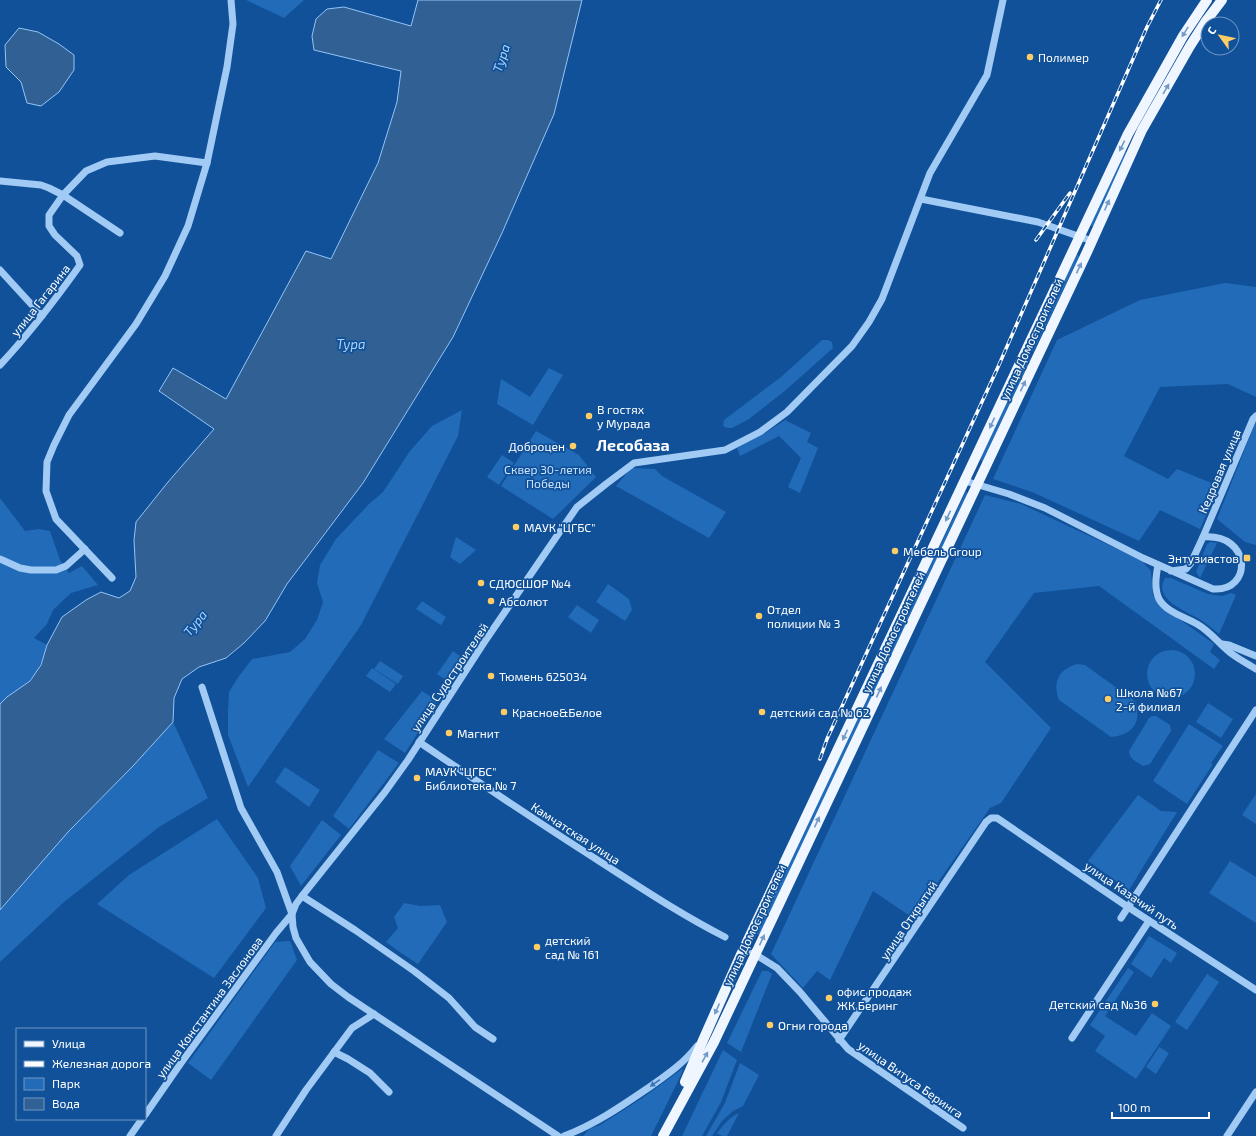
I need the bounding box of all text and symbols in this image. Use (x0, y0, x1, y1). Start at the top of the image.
north arrow (1200, 16, 1240, 56)
text: С (1204, 24, 1219, 37)
one-way arrow (1182, 26, 1189, 38)
water label: Тура (489, 42, 513, 74)
place label: Полимер (1038, 50, 1089, 64)
marker: Полимер (1025, 52, 1035, 62)
one-way arrow (1162, 83, 1169, 95)
one-way arrow (1119, 140, 1125, 152)
one-way arrow (1104, 200, 1110, 211)
street label: улица Гагарина (8, 261, 73, 339)
one-way arrow (1076, 263, 1082, 274)
street label: улица Домостроителей (997, 276, 1066, 402)
water label: Тура (337, 336, 365, 352)
one-way arrow (1020, 380, 1026, 392)
place label: В гостях у Мурада (597, 402, 650, 431)
marker: В гостях у Мурада (584, 411, 594, 421)
one-way arrow (989, 418, 995, 429)
street label: Кедровая улица (1195, 427, 1244, 516)
district label: Лесобаза (596, 435, 670, 454)
place label: Доброцен (509, 439, 565, 453)
marker: Доброцен (568, 441, 578, 451)
park label: Сквер 30-летия Победы (504, 462, 592, 490)
one-way arrow (945, 510, 951, 521)
place label: МАУК "ЦГБС" (524, 520, 595, 534)
marker: МАУК "ЦГБС" (511, 522, 521, 532)
place label: Мебель Group (903, 544, 982, 558)
marker: Мебель Group (890, 546, 900, 556)
place label: Энтузиастов (1168, 551, 1239, 566)
marker: Энтузиастов (1242, 553, 1252, 563)
street label: улица Домостроителей (859, 569, 928, 695)
place label: СДЮСШОР №4 (489, 576, 571, 590)
marker: СДЮСШОР №4 (476, 578, 486, 588)
place label: Абсолют (499, 594, 548, 608)
marker: Абсолют (486, 596, 496, 606)
place label: Отдел полиции № 3 (767, 602, 841, 630)
water label: Тура (180, 607, 210, 639)
marker: Отдел полиции № 3 (754, 611, 764, 621)
street label: улица Судостроителей (407, 620, 491, 734)
place label: Тюмень 625034 (499, 669, 587, 683)
marker: Тюмень 625034 (486, 671, 496, 681)
place label: Школа №67 2-й филиал (1116, 685, 1182, 713)
one-way arrow (876, 687, 882, 698)
marker: Школа №67 2-й филиал (1103, 694, 1113, 704)
place label: Красное&Белое (512, 705, 602, 719)
place label: детский сад № 62 (770, 705, 870, 719)
marker: Красное&Белое (499, 707, 509, 717)
marker: детский сад № 62 (757, 707, 767, 717)
place label: Магнит (457, 726, 500, 740)
marker: Магнит (444, 728, 454, 738)
one-way arrow (842, 729, 848, 741)
place label: МАУК "ЦГБС" Библиотека № 7 (425, 764, 516, 792)
marker: МАУК "ЦГБС" Библиотека № 7 (412, 773, 422, 783)
street label: Камчатская улица (528, 799, 623, 868)
one-way arrow (814, 817, 820, 828)
street label: улица Казачий путь (1081, 858, 1182, 933)
street label: улица Домостроителей (720, 862, 789, 988)
street label: улица Открытий (876, 878, 940, 963)
street label: улица Константина Заслонова (153, 933, 266, 1081)
place label: детский сад № 161 (545, 933, 599, 961)
one-way arrow (759, 934, 765, 946)
marker: детский сад № 161 (532, 942, 542, 952)
place label: офис продаж ЖК Беринг (837, 984, 912, 1012)
marker: офис продаж ЖК Беринг (824, 993, 834, 1003)
place label: Детский сад №36 (1049, 997, 1147, 1011)
marker: Детский сад №36 (1150, 999, 1160, 1009)
one-way arrow (714, 1003, 720, 1014)
place label: Огни города (778, 1018, 848, 1032)
marker: Огни города (765, 1020, 775, 1030)
legend (16, 1028, 146, 1120)
text: Улица (52, 1036, 85, 1050)
street label: улица Витуса Беринга (855, 1037, 966, 1121)
one-way arrow (702, 1051, 709, 1063)
text: Железная дорога (52, 1056, 151, 1070)
text: Парк (52, 1076, 81, 1090)
one-way arrow (650, 1079, 660, 1087)
scale bar (1112, 1094, 1209, 1120)
text: Вода (52, 1096, 80, 1110)
text: 100 m (1118, 1100, 1150, 1114)

